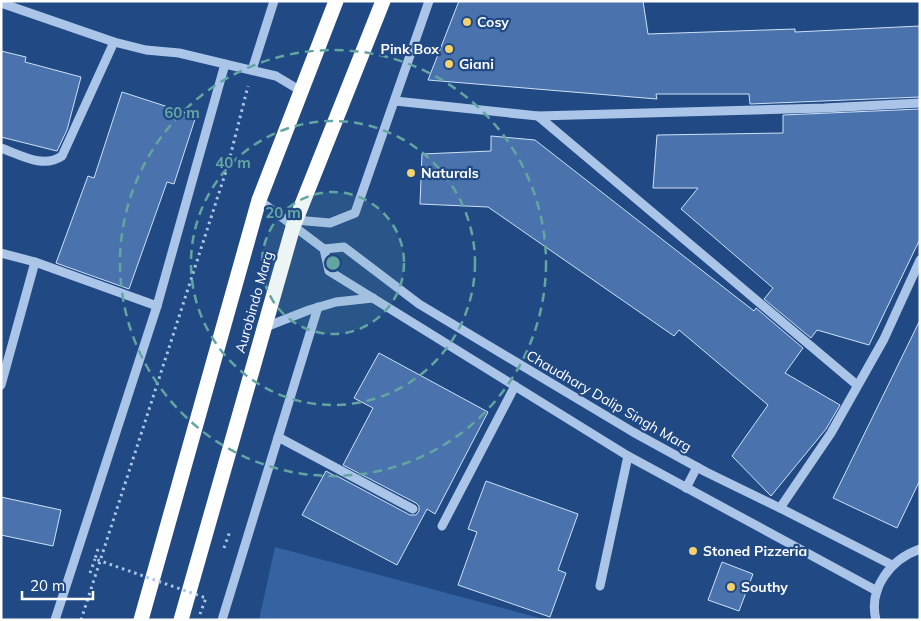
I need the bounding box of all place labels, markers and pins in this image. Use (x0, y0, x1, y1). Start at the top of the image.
place label: Cosy (477, 13, 509, 31)
marker: Cosy (461, 16, 473, 28)
place label: Pink Box (381, 40, 439, 58)
marker: Pink Box (443, 43, 455, 55)
place label: Giani (459, 55, 494, 73)
marker: Giani (443, 58, 455, 70)
place label: Naturals (421, 164, 479, 182)
marker: Naturals (405, 167, 417, 179)
centre of rings (324, 254, 342, 272)
place label: Stoned Pizzeria (703, 542, 807, 560)
marker: Stoned Pizzeria (687, 545, 699, 557)
place label: Southy (741, 578, 788, 596)
marker: Southy (725, 581, 737, 593)

